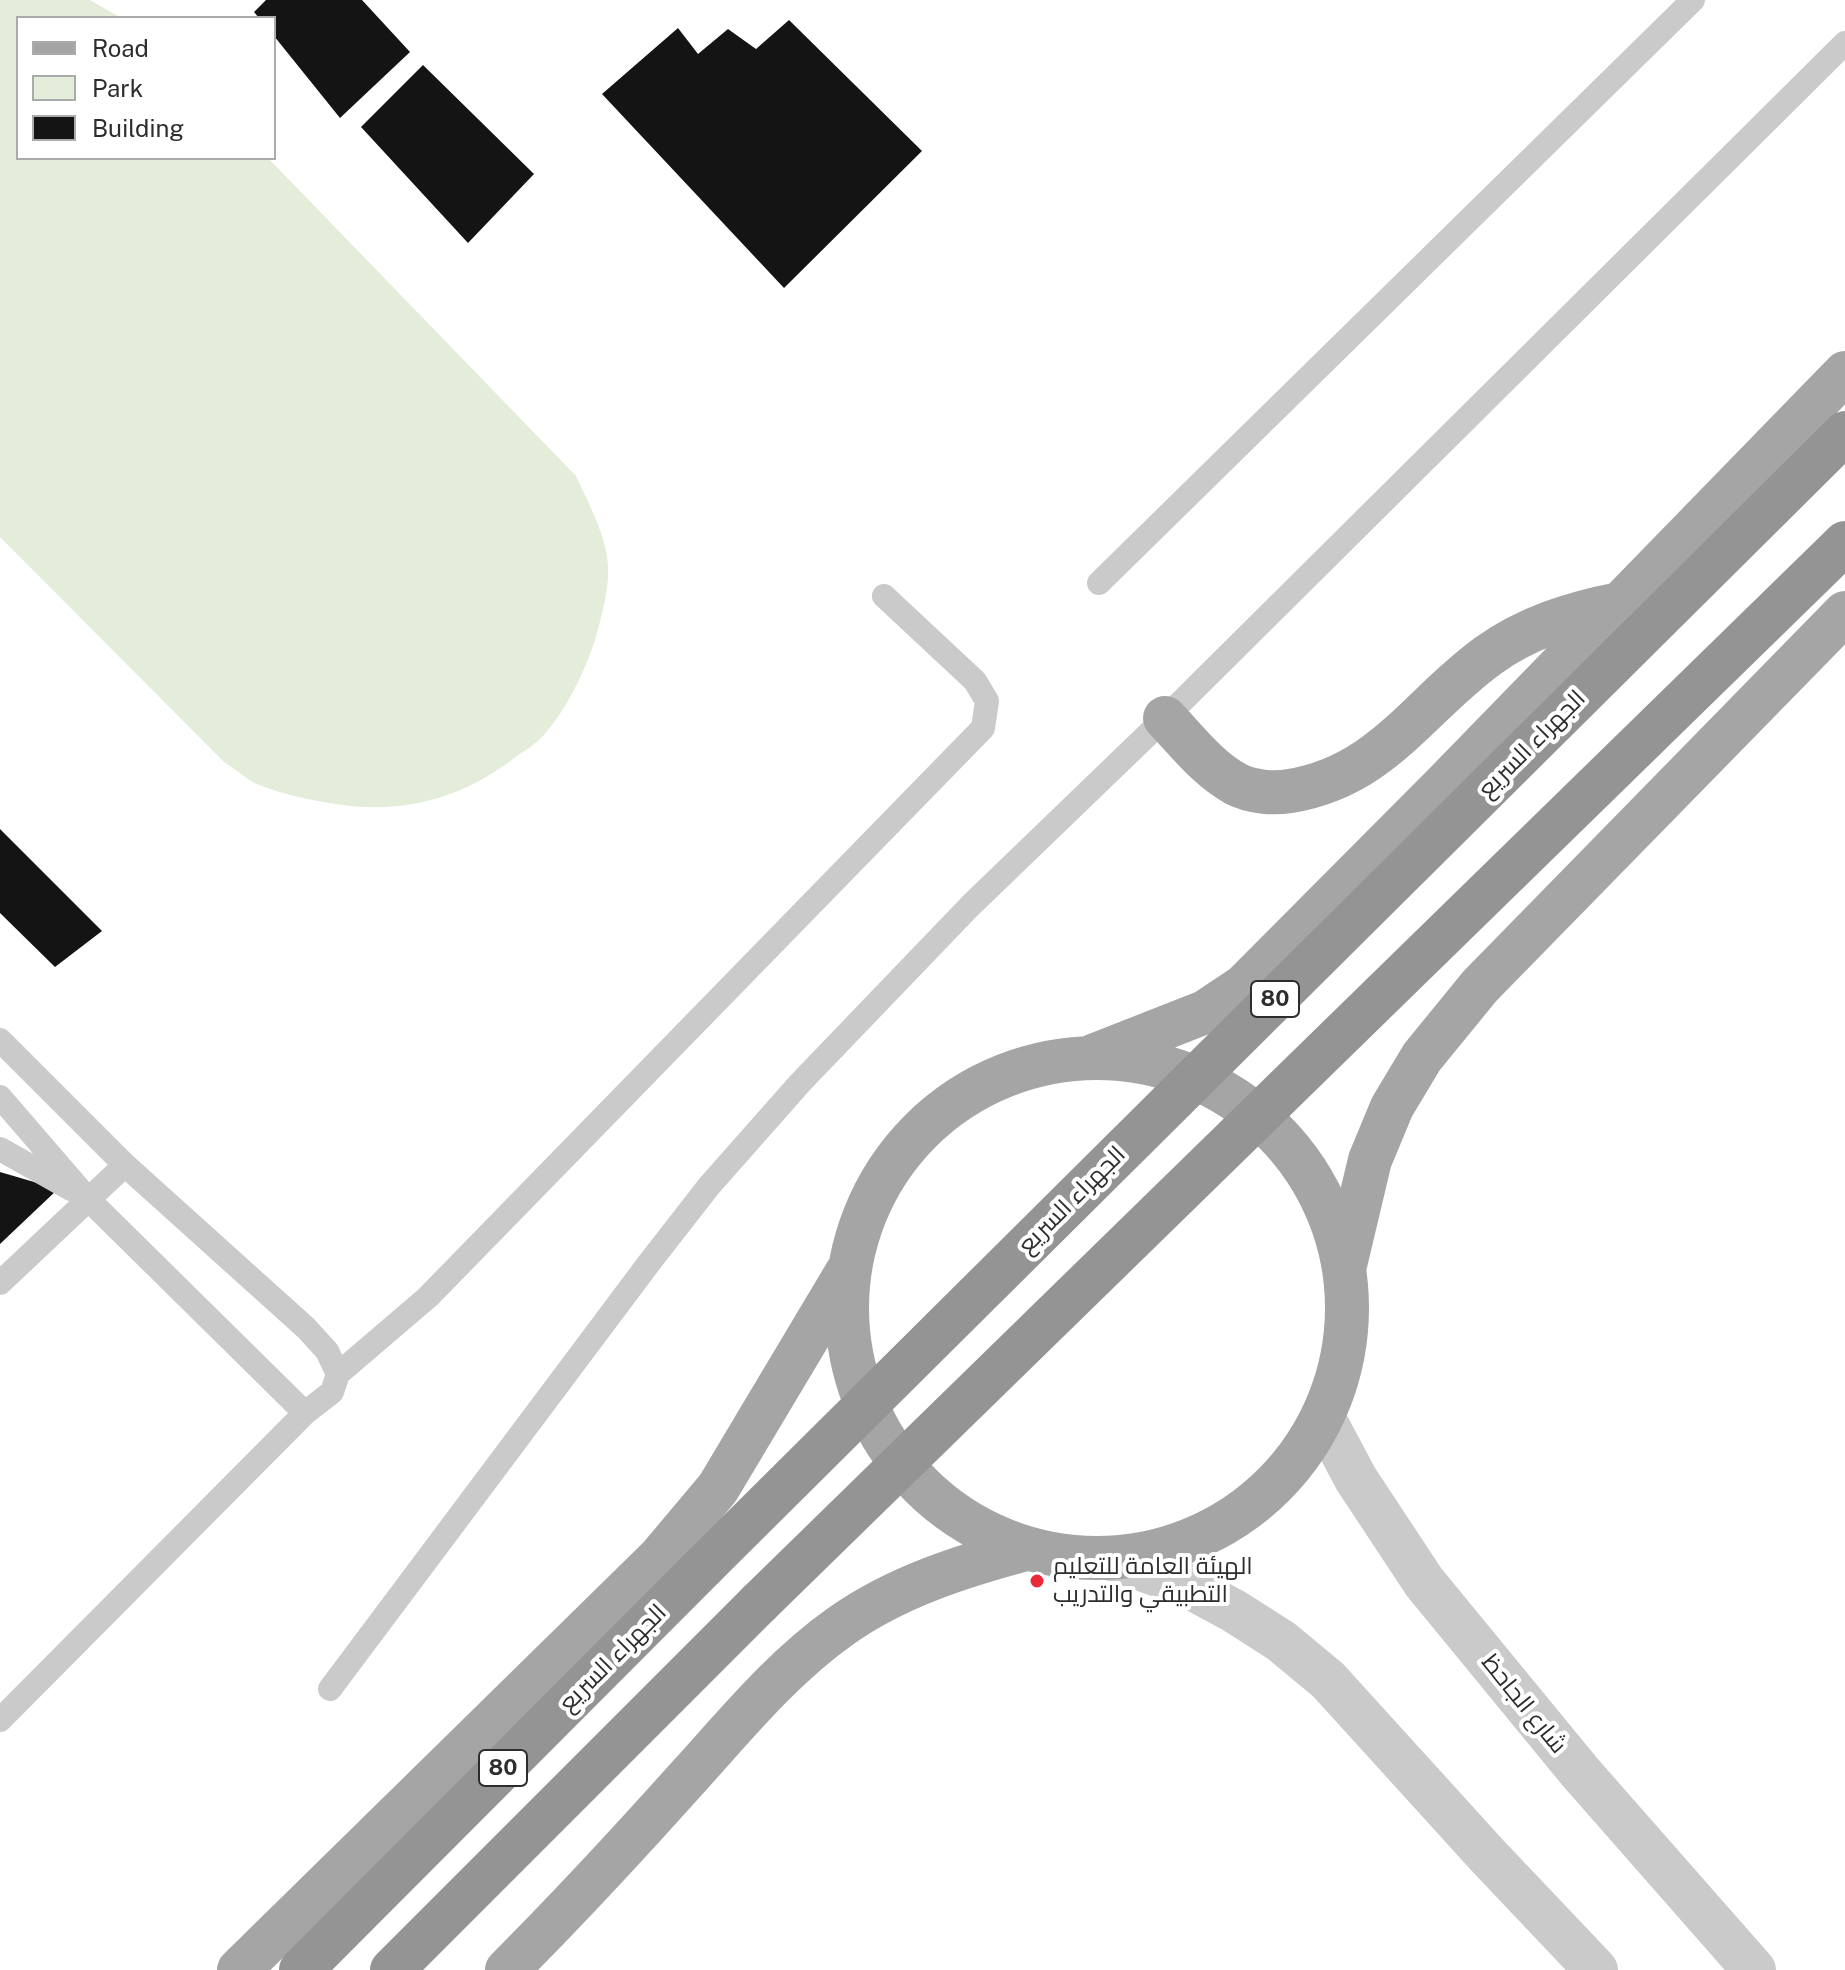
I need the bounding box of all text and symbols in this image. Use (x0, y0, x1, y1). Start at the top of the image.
legend (16, 16, 276, 160)
text: Road (92, 34, 149, 62)
text: Park (92, 74, 143, 102)
text: Building (92, 114, 184, 142)
street label: الجهراء السريع (1472, 684, 1592, 804)
road number: 80 (1251, 981, 1299, 1017)
street label: الجهراء السريع (1012, 1140, 1132, 1260)
place label: الهيئة العامة للتعليم التطبيقي والتدريب (1053, 1553, 1253, 1609)
marker: الهيئة العامة للتعليم التطبيقي والتدريب (1028, 1572, 1046, 1590)
street label: الجهراء السريع (553, 1598, 673, 1718)
street label: شارع الجاحظ (1475, 1649, 1573, 1759)
road number: 80 (479, 1750, 527, 1786)

